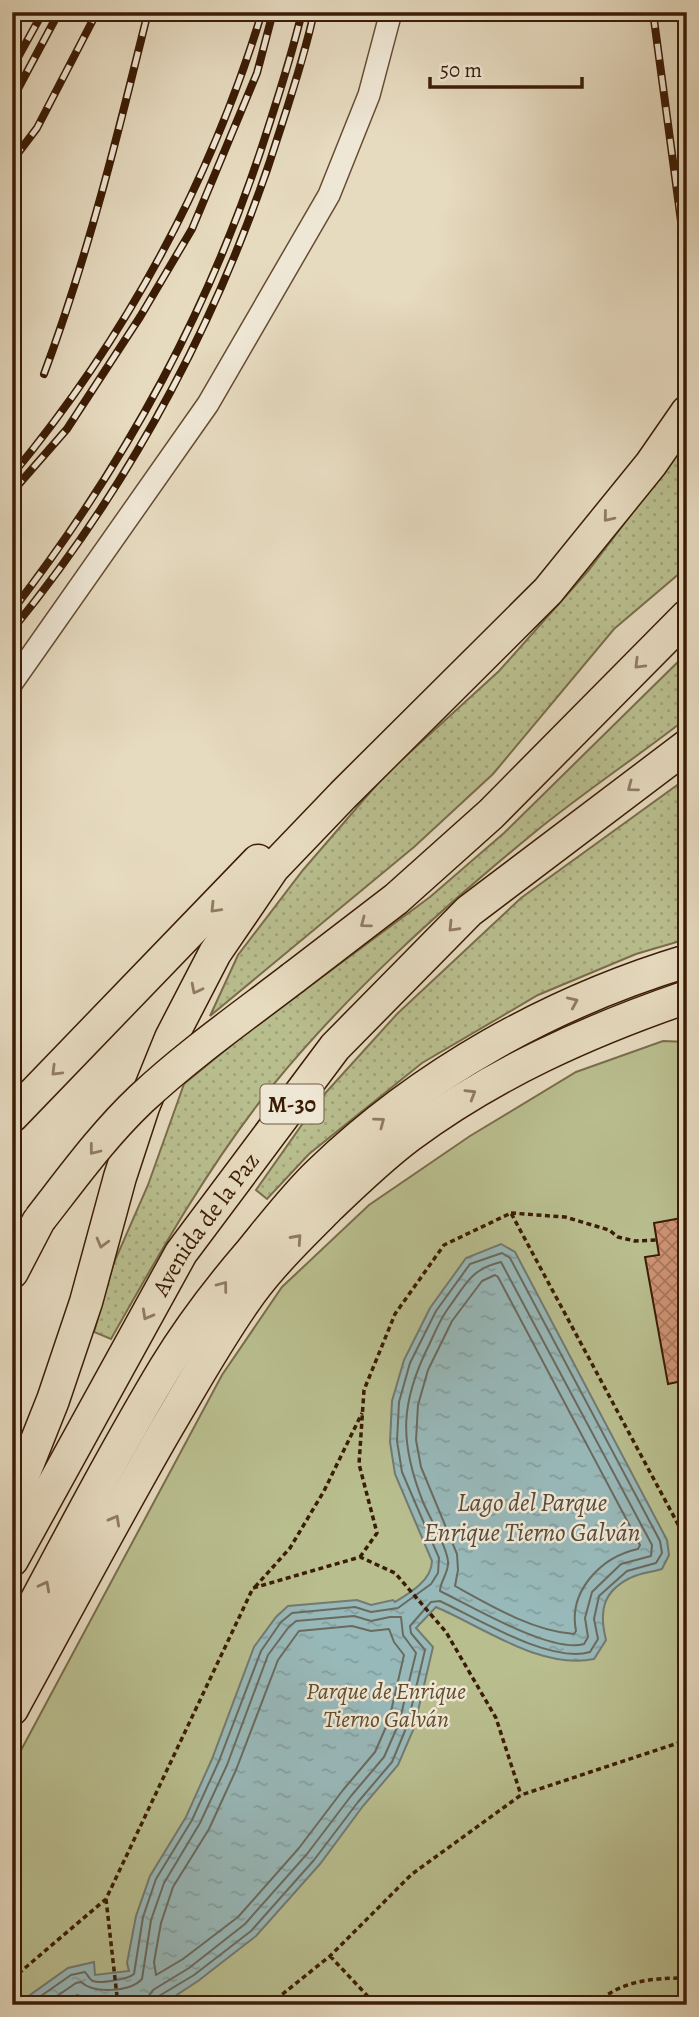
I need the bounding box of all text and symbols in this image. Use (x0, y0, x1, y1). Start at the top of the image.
scale bar (430, 46, 582, 90)
text: 50 m (440, 56, 482, 84)
one-way arrow (604, 509, 616, 522)
one-way arrow (634, 656, 647, 669)
one-way arrow (628, 778, 640, 791)
one-way arrow (210, 900, 223, 913)
one-way arrow (360, 914, 372, 927)
one-way arrow (449, 918, 462, 931)
one-way arrow (190, 982, 204, 994)
one-way arrow (566, 997, 578, 1011)
one-way arrow (52, 1063, 65, 1076)
road number: M-30 (260, 1084, 324, 1124)
one-way arrow (464, 1089, 477, 1102)
one-way arrow (372, 1117, 385, 1130)
one-way arrow (90, 1142, 102, 1155)
street label: Avenida de la Paz (144, 1146, 267, 1303)
one-way arrow (289, 1234, 301, 1247)
one-way arrow (96, 1237, 111, 1249)
one-way arrow (215, 1281, 228, 1293)
one-way arrow (142, 1308, 155, 1321)
water label: Lago del Parque Enrique Tierno Galván (424, 1485, 640, 1550)
one-way arrow (107, 1515, 120, 1528)
one-way arrow (37, 1581, 50, 1593)
park label: Parque de Enrique Tierno Galván (306, 1675, 466, 1735)

